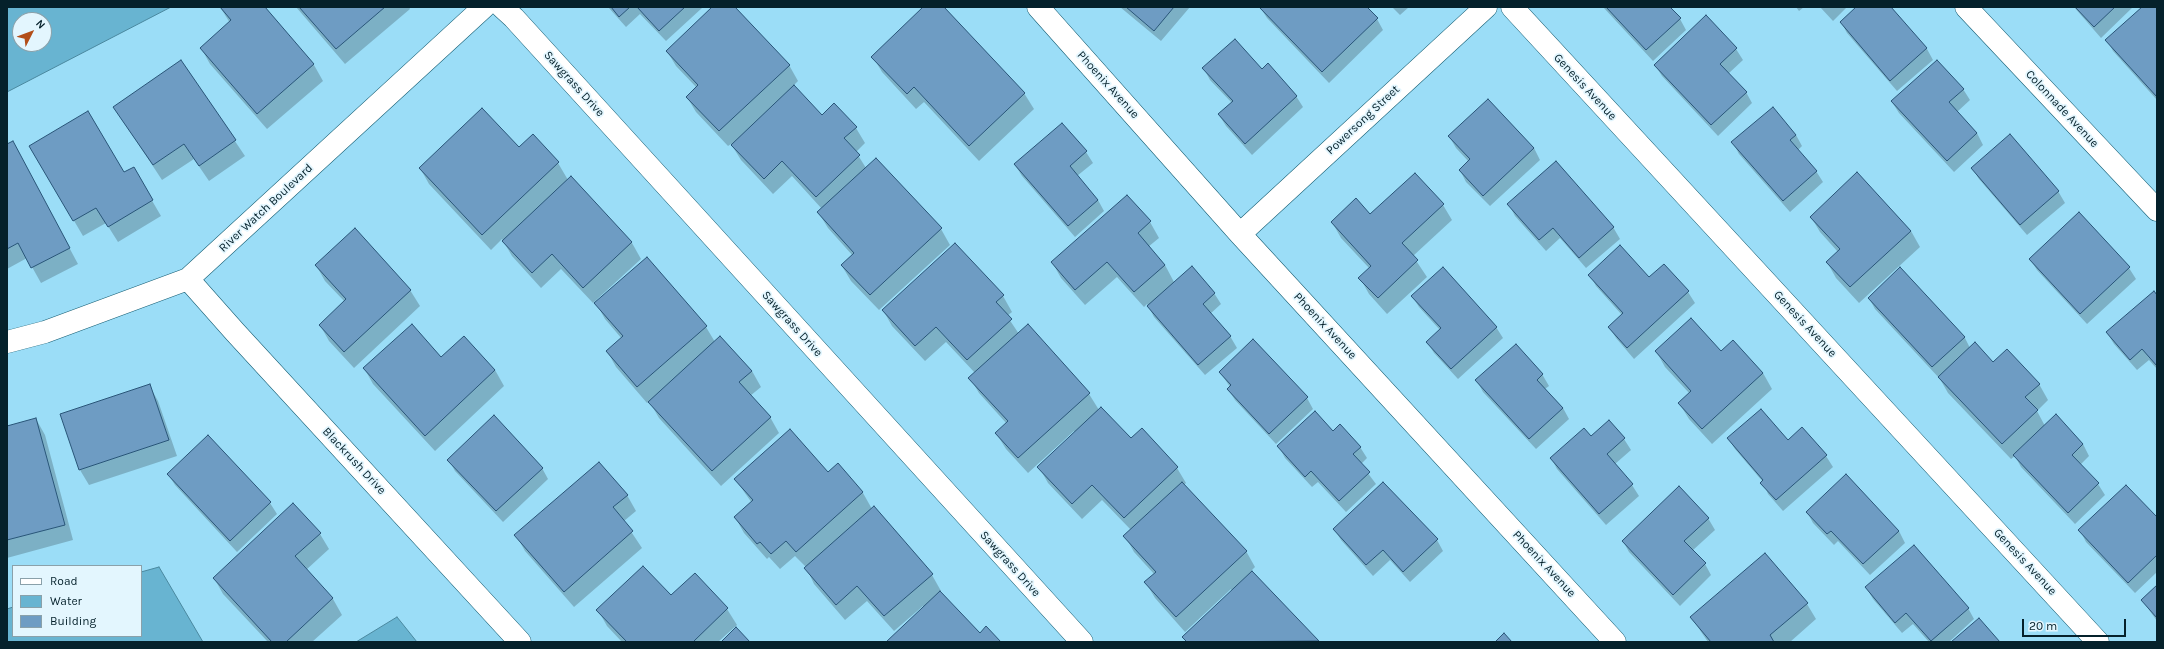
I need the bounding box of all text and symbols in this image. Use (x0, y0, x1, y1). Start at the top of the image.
north arrow (12, 12, 52, 52)
text: N (33, 17, 48, 32)
street label: Sawgrass Drive (541, 48, 607, 120)
street label: Phoenix Avenue (1074, 48, 1142, 122)
street label: Genesis Avenue (1550, 51, 1620, 123)
street label: Colonnade Avenue (2022, 67, 2102, 151)
street label: Powersong Street (1323, 82, 1403, 158)
street label: River Watch Boulevard (216, 161, 316, 255)
street label: Sawgrass Drive (759, 288, 825, 360)
street label: Genesis Avenue (1770, 288, 1840, 360)
street label: Phoenix Avenue (1290, 290, 1360, 362)
street label: Blackrush Drive (319, 424, 389, 498)
street label: Genesis Avenue (1990, 526, 2060, 598)
street label: Sawgrass Drive (977, 528, 1043, 600)
street label: Phoenix Avenue (1509, 528, 1579, 600)
legend (12, 565, 142, 637)
text: Road (50, 574, 78, 588)
text: Water (50, 594, 82, 608)
scale bar (2024, 611, 2128, 637)
text: Building (50, 614, 96, 628)
text: 20 m (2029, 619, 2057, 633)

